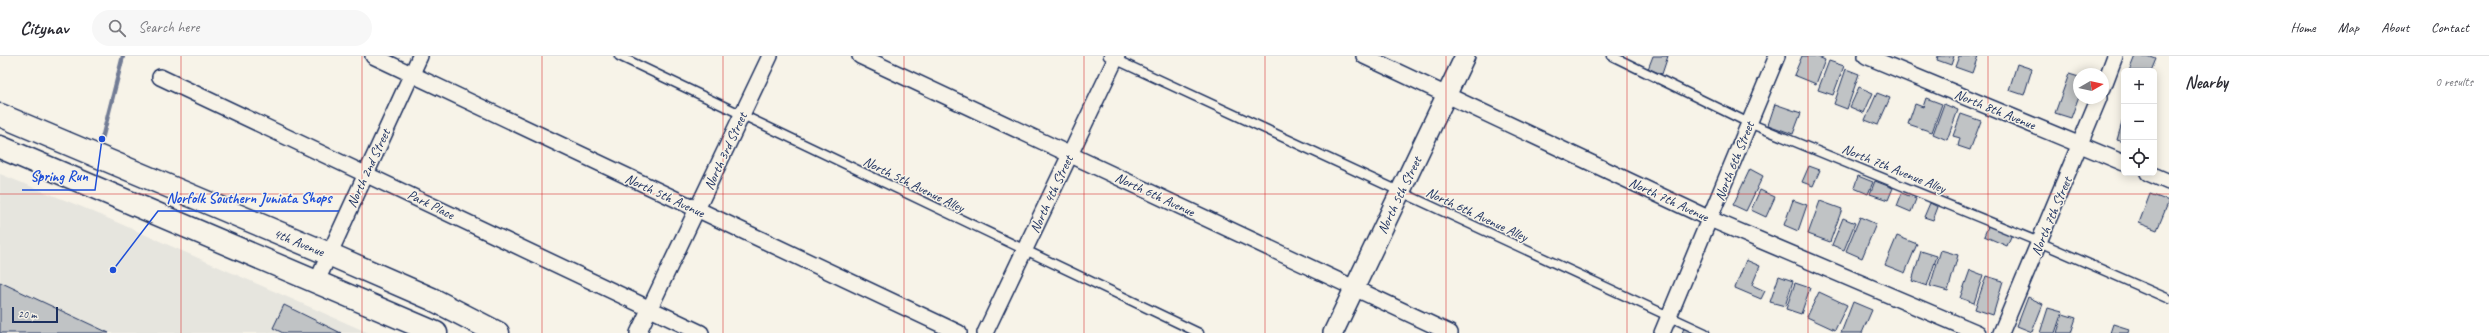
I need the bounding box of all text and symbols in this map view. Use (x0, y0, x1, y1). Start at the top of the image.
search box (92, 10, 372, 46)
text: Citynav (20, 16, 68, 40)
icon: search (106, 17, 128, 39)
text: Search here (138, 18, 199, 37)
text: Home (2290, 19, 2316, 36)
text: Map (2338, 19, 2359, 36)
text: About (2381, 19, 2409, 36)
text: Contact (2431, 19, 2469, 36)
north arrow (2073, 68, 2109, 104)
map controls (2121, 68, 2157, 176)
button: + (2121, 68, 2157, 104)
text: Nearby (2185, 72, 2228, 93)
text: 0 results (2435, 74, 2473, 90)
street label: North 8th Avenue (1952, 86, 2039, 134)
button: − (2121, 104, 2157, 140)
street label: North 3rd Street (700, 109, 751, 193)
street label: North 6th Street (1711, 118, 1759, 203)
street label: North 2nd Street (343, 125, 395, 210)
street label: North 7th Avenue Alley (1840, 140, 1949, 197)
button: locate (2121, 140, 2157, 176)
street label: North 4th Street (1026, 151, 1077, 236)
street label: North 5th Avenue Alley (861, 153, 968, 217)
street label: North 5th Street (1373, 153, 1426, 237)
callout: Spring Run (22, 163, 95, 190)
text: Spring Run (30, 167, 89, 186)
street label: North 6th Avenue (1112, 169, 1199, 221)
street label: North 5th Avenue (622, 170, 709, 222)
street label: North 7th Street (2027, 173, 2076, 258)
street label: North 7th Avenue (1626, 174, 1713, 226)
street label: North 6th Avenue Alley (1423, 183, 1531, 246)
callout: Norfolk Southern Juniata Shops (158, 184, 339, 211)
street label: Park Place (405, 186, 458, 224)
text: Norfolk Southern Juniata Shops (166, 189, 333, 208)
street label: 4th Avenue (271, 225, 328, 261)
scale bar (12, 305, 58, 324)
text: 20 m (18, 307, 37, 321)

